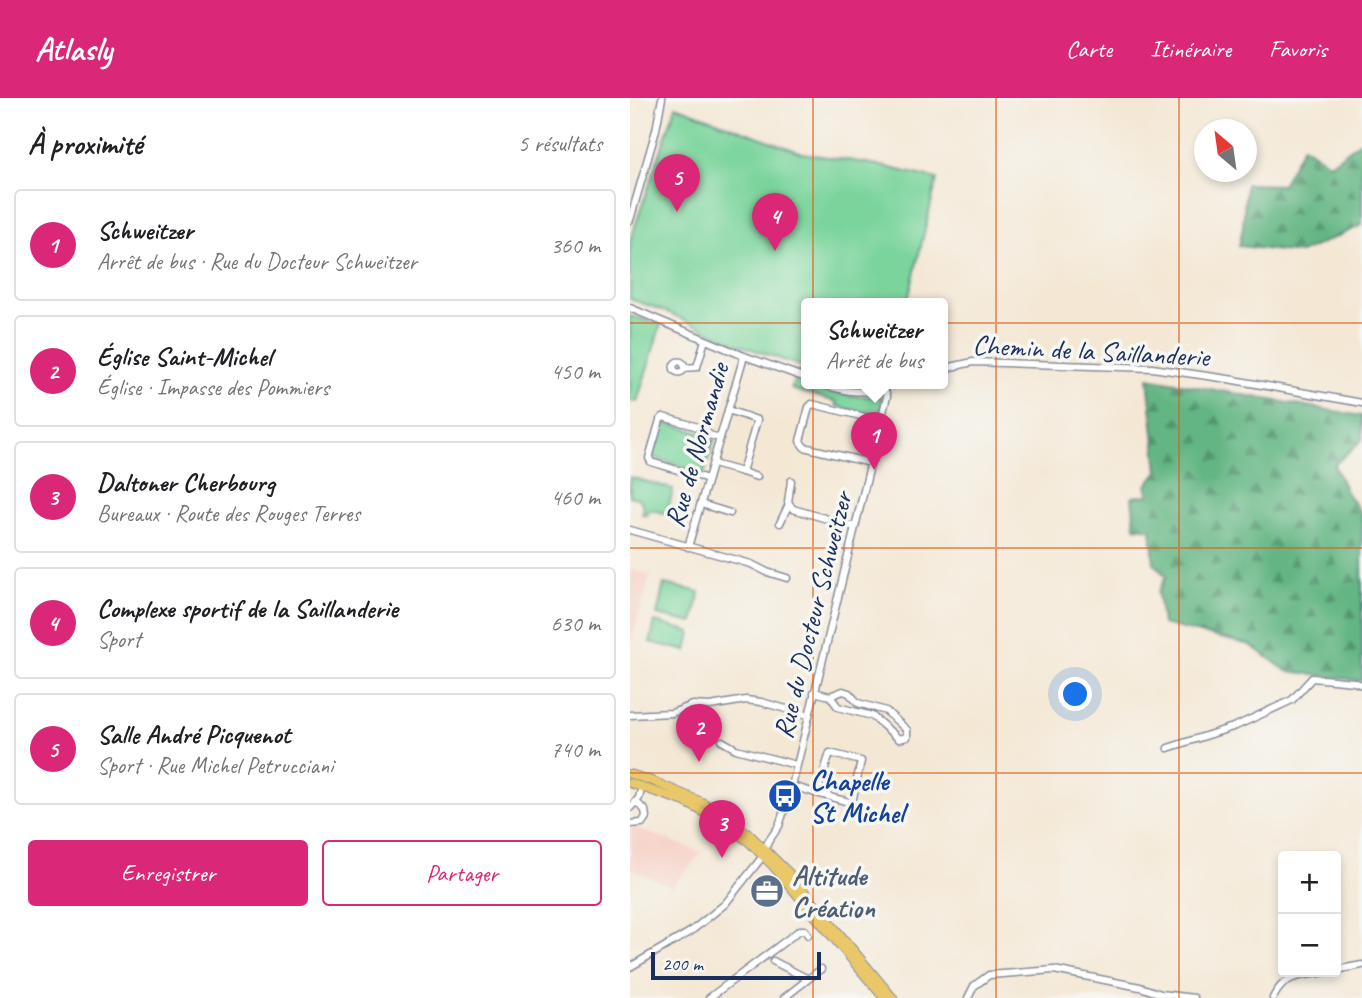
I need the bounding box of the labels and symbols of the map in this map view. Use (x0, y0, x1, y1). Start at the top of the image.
north arrow (1194, 119, 1257, 182)
pin: 5 (654, 154, 700, 212)
pin: 4 (752, 193, 798, 251)
street label: Chemin de la Saillanderie (972, 327, 1212, 374)
street label: Rue de Normandie (656, 357, 737, 531)
pin: 1 (851, 412, 897, 470)
street label: Rue du Docteur Schweitzer (765, 486, 861, 742)
your location (1058, 677, 1092, 711)
pin: 2 (676, 704, 722, 762)
place label: Chapelle St Michel (810, 763, 910, 830)
bus stop icon: Chapelle St Michel (766, 777, 804, 815)
pin: 3 (699, 800, 745, 858)
place label: Altitude Création (792, 858, 876, 925)
office icon: Altitude Création (748, 872, 786, 910)
scale bar (651, 949, 821, 981)

